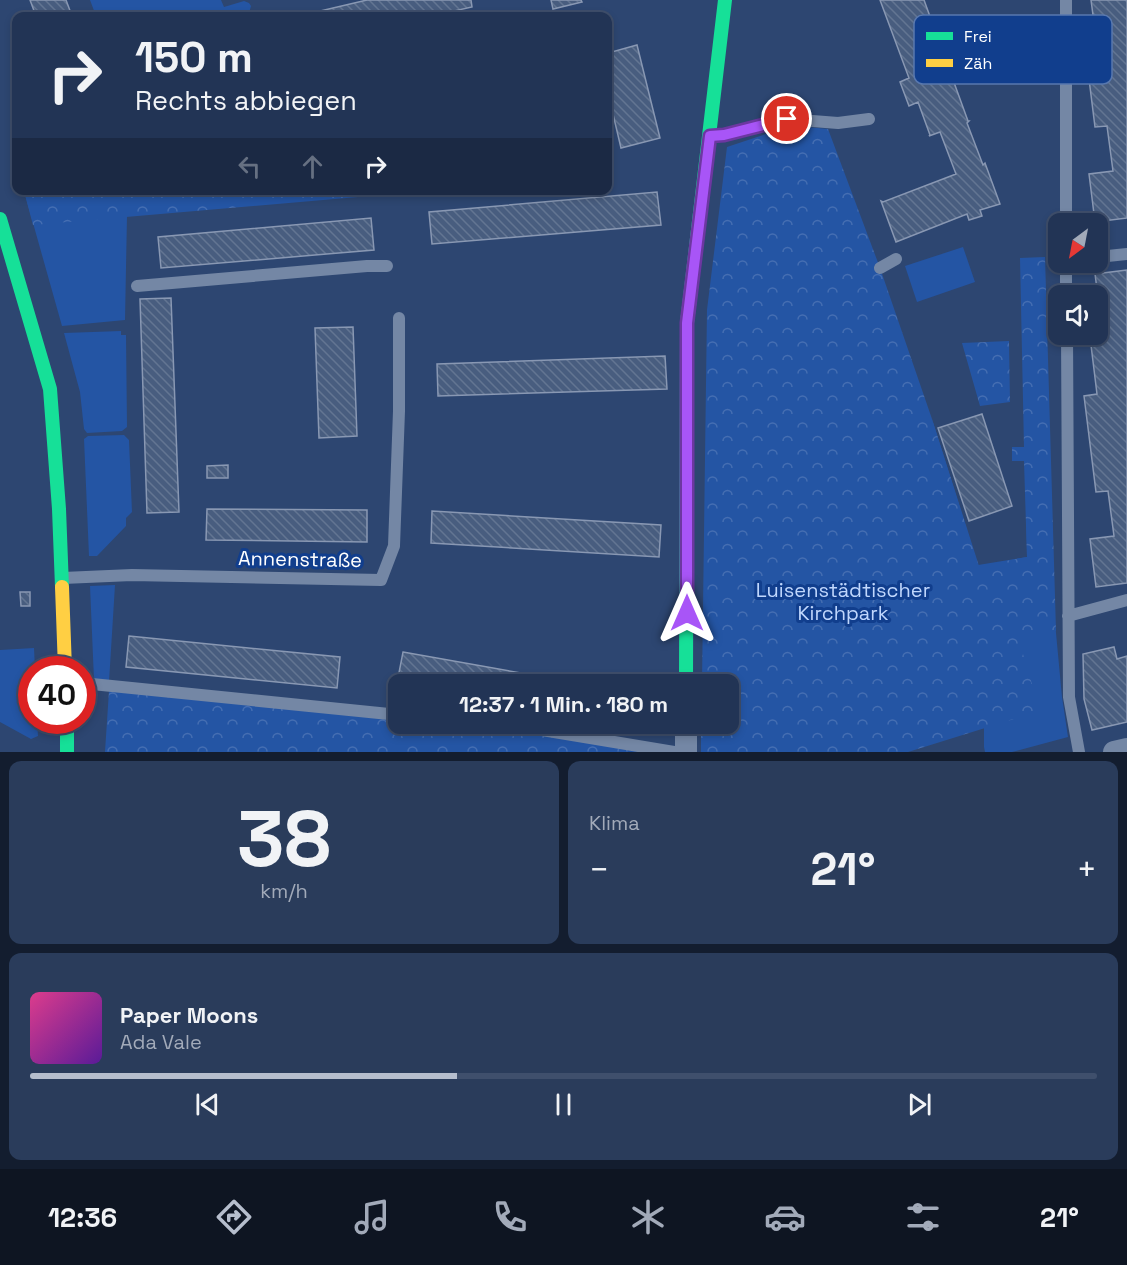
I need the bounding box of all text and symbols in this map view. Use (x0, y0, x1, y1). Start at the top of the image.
legend (914, 15, 1112, 84)
text: Frei (964, 26, 992, 47)
text: 150 m (135, 31, 253, 84)
icon: right (36, 36, 114, 114)
text: Zäh (964, 53, 992, 74)
text: Rechts abbiegen (135, 83, 357, 118)
pin (761, 93, 812, 144)
icon: arrive (770, 102, 803, 135)
icon: left (233, 150, 266, 183)
icon: ahead (296, 150, 329, 183)
icon: right (359, 150, 392, 183)
north arrow (1048, 213, 1108, 273)
map controls (1048, 213, 1108, 345)
button: sound (1048, 285, 1108, 345)
street label: Annenstraße (238, 545, 362, 573)
park label: Luisenstädtischer Kirchpark (756, 577, 930, 626)
position arrow (655, 581, 719, 645)
speed limit sign: 40 (18, 656, 96, 734)
text: 12:37 · 1 Min. · 180 m (459, 690, 668, 718)
text: 38 (237, 789, 331, 889)
text: Klima (589, 810, 640, 836)
text: 21° (811, 841, 875, 898)
text: − (589, 849, 609, 891)
text: + (1077, 849, 1097, 891)
text: km/h (260, 878, 308, 904)
text: Paper Moons (120, 1001, 258, 1029)
text: Ada Vale (120, 1029, 202, 1055)
icon: previous (191, 1088, 224, 1121)
icon: pause (547, 1088, 580, 1121)
icon: next (903, 1088, 936, 1121)
icon: directions (213, 1196, 255, 1238)
icon: music (351, 1196, 393, 1238)
icon: phone (489, 1196, 531, 1238)
icon: climate (627, 1196, 669, 1238)
icon: car (764, 1196, 806, 1238)
icon: filters (902, 1196, 944, 1238)
text: 12:36 (48, 1200, 117, 1235)
text: 21° (1040, 1200, 1079, 1235)

